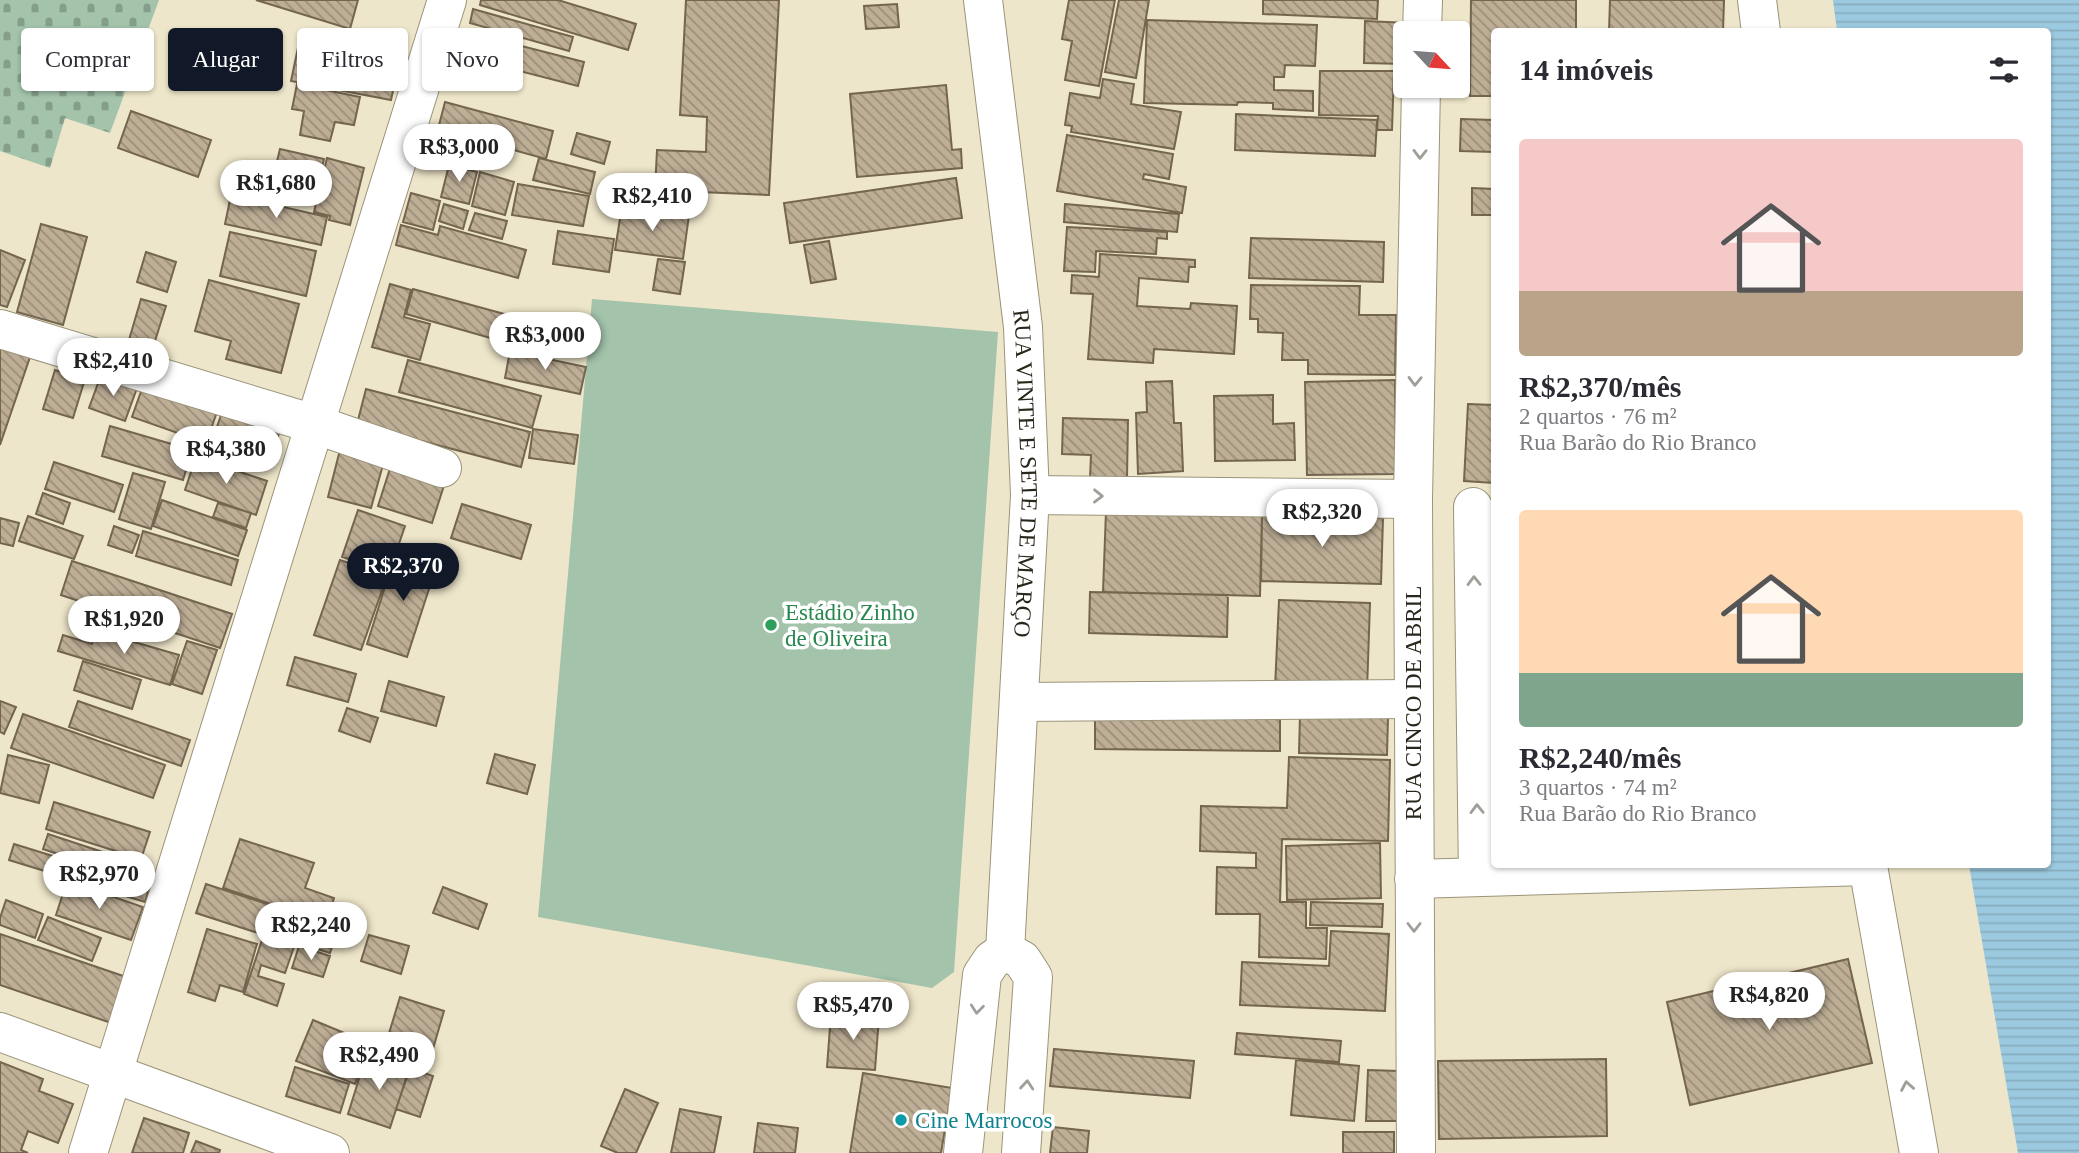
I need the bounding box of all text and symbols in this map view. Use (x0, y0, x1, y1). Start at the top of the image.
north arrow (1393, 21, 1470, 98)
map controls (1393, 21, 1470, 98)
chip: Comprar (21, 28, 154, 91)
chip: Alugar (168, 28, 283, 91)
chip: Filtros (297, 28, 408, 91)
chip: Novo (422, 28, 523, 91)
icon: filters (1985, 51, 2023, 89)
text: 14 imóveis (1519, 53, 1653, 86)
pin: R$3,000 (394, 124, 524, 184)
text: R$3,000 (419, 134, 499, 159)
one-way arrow (1412, 149, 1427, 160)
pin: R$1,680 (211, 160, 341, 220)
text: R$1,680 (236, 170, 316, 195)
pin: R$2,410 (587, 174, 717, 233)
text: R$2,410 (612, 183, 692, 208)
icon: home (1708, 185, 1834, 311)
street label: RUA VINTE E SETE DE MARÇO (1008, 308, 1043, 638)
pin: R$3,000 (480, 312, 610, 372)
text: R$3,000 (505, 322, 585, 347)
pin: R$2,410 (48, 338, 178, 398)
text: R$2,410 (73, 348, 153, 373)
text: R$2,370/mês (1519, 370, 1681, 403)
one-way arrow (1407, 377, 1423, 387)
text: 2 quartos · 76 m² (1519, 404, 1677, 429)
pin: R$4,380 (161, 426, 291, 486)
text: Rua Barão do Rio Branco (1519, 430, 1757, 455)
text: R$4,380 (186, 436, 266, 461)
one-way arrow (1093, 488, 1104, 503)
pin: R$2,320 (1257, 490, 1387, 549)
text: R$2,320 (1282, 499, 1362, 524)
pin: R$2,370 (338, 544, 468, 603)
text: R$2,370 (363, 553, 443, 578)
icon: home (1708, 556, 1834, 682)
one-way arrow (1466, 576, 1482, 586)
street label: RUA CINCO DE ABRIL (1401, 586, 1426, 820)
pin: R$1,920 (59, 596, 189, 656)
place label: Estádio Zinho de Oliveira (785, 600, 915, 651)
text: R$1,920 (84, 606, 164, 631)
marker: Estádio Zinho de Oliveira (763, 617, 779, 633)
text: R$2,240/mês (1519, 741, 1681, 774)
text: 3 quartos · 74 m² (1519, 775, 1677, 800)
text: Rua Barão do Rio Branco (1519, 801, 1757, 826)
one-way arrow (1469, 803, 1485, 814)
pin: R$2,970 (34, 852, 164, 911)
text: R$2,970 (59, 861, 139, 886)
pin: R$2,240 (246, 902, 376, 962)
text: R$2,240 (271, 912, 351, 937)
one-way arrow (1406, 923, 1422, 933)
pin: R$4,820 (1704, 972, 1834, 1032)
pin: R$5,470 (788, 982, 918, 1042)
text: R$4,820 (1729, 982, 1809, 1007)
text: R$5,470 (813, 992, 893, 1017)
one-way arrow (969, 1003, 984, 1014)
pin: R$2,490 (314, 1032, 444, 1092)
text: R$2,490 (339, 1042, 419, 1067)
one-way arrow (1019, 1079, 1034, 1090)
one-way arrow (1900, 1080, 1915, 1092)
place label: Cine Marrocos (915, 1108, 1052, 1133)
marker: Cine Marrocos (893, 1112, 909, 1128)

